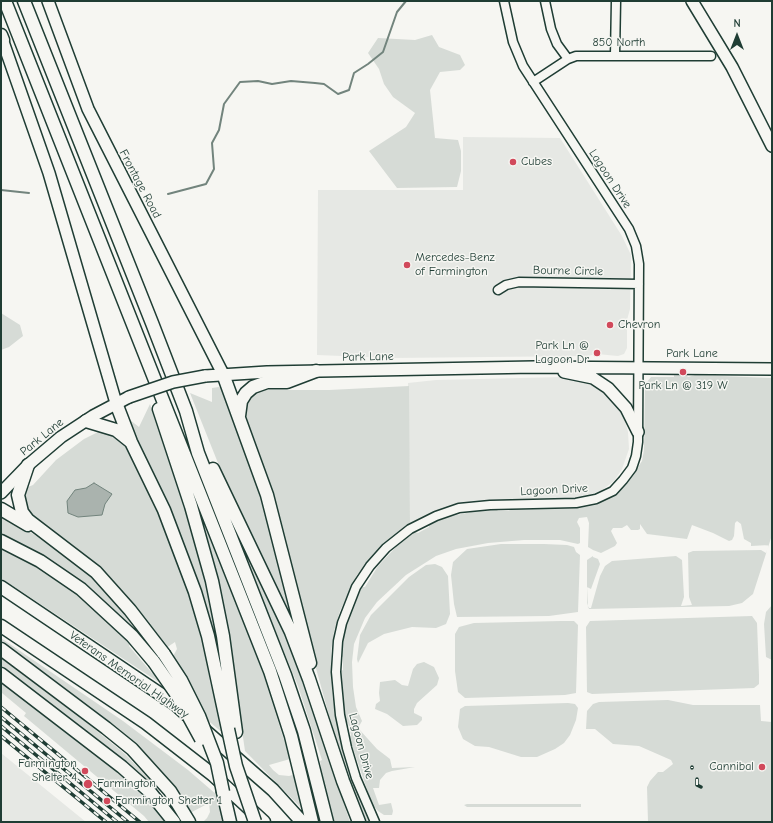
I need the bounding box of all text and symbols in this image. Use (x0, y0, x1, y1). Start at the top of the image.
north arrow (717, 16, 757, 56)
text: N (733, 17, 741, 30)
street label: 850 North (593, 36, 645, 50)
street label: Frontage Road (116, 147, 164, 221)
street label: Lagoon Drive (586, 147, 634, 211)
place label: Cubes (521, 155, 552, 169)
marker: Cubes (508, 157, 518, 167)
place label: Mercedes-Benz of Farmington (415, 251, 495, 279)
marker: Mercedes-Benz of Farmington (402, 260, 412, 270)
street label: Bourne Circle (533, 263, 603, 279)
place label: Chevron (618, 318, 660, 332)
marker: Chevron (605, 320, 615, 330)
place label: Park Ln @ Lagoon Dr (535, 339, 589, 367)
street label: Park Lane (666, 347, 718, 361)
marker: Park Ln @ Lagoon Dr (592, 348, 602, 358)
street label: Park Lane (342, 349, 394, 365)
marker: Park Ln @ 319 W (678, 367, 688, 377)
place label: Park Ln @ 319 W (638, 379, 728, 393)
street label: Park Lane (17, 415, 67, 459)
street label: Lagoon Drive (520, 481, 588, 499)
street label: Veterans Memorial Highway (66, 628, 192, 722)
street label: Lagoon Drive (345, 712, 377, 780)
place label: Farmington Shelter 4 (18, 757, 77, 785)
place label: Cannibal (709, 760, 754, 774)
marker: Cannibal (757, 762, 767, 772)
marker: Farmington Shelter 4 (80, 766, 90, 776)
place label: Farmington (97, 777, 156, 791)
marker: Farmington (82, 778, 94, 790)
place label: Farmington Shelter 1 (115, 794, 222, 808)
marker: Farmington Shelter 1 (102, 796, 112, 806)

